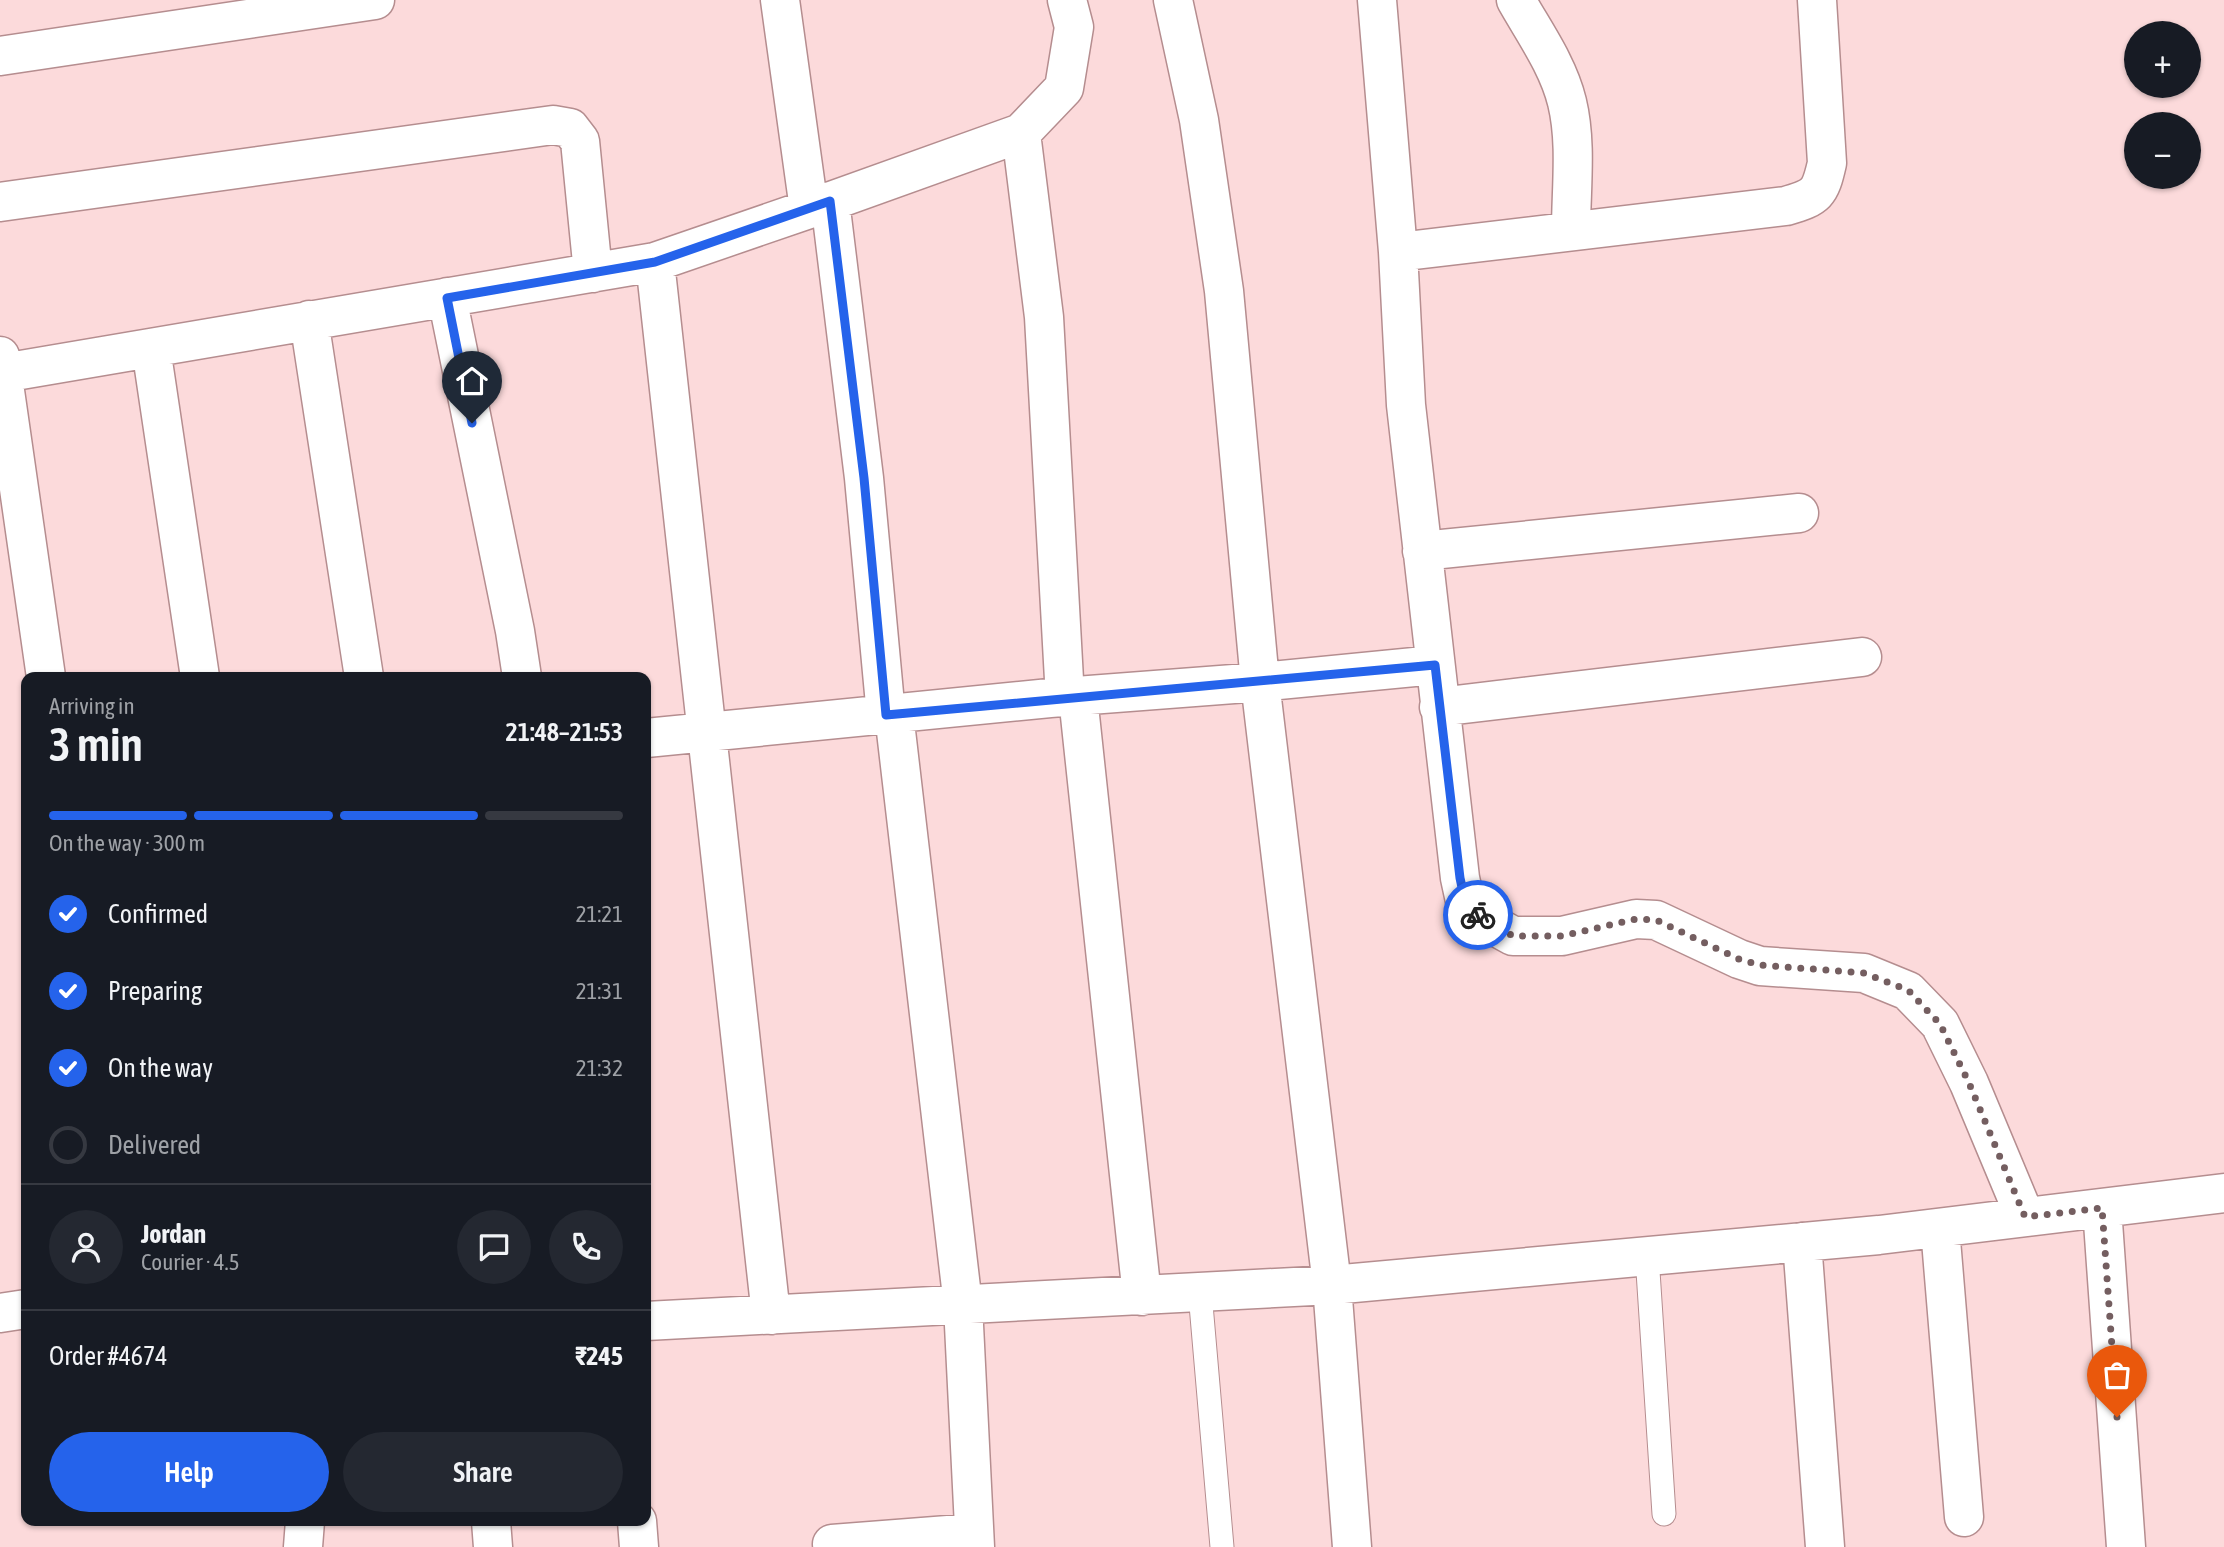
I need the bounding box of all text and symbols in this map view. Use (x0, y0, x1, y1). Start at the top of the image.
map controls (2124, 21, 2201, 189)
button: + (2124, 21, 2201, 98)
button: − (2124, 112, 2201, 189)
pin (442, 351, 502, 423)
icon: home (453, 362, 491, 400)
text: Arriving in (49, 693, 135, 719)
text: 21:48–21:53 (506, 717, 623, 747)
text: 3 min (49, 718, 143, 771)
text: On the way · 300 m (49, 830, 205, 856)
courier (1443, 880, 1513, 950)
icon: check (49, 895, 87, 933)
icon: bike (1459, 896, 1497, 934)
text: Confirmed (108, 899, 208, 929)
text: 21:21 (576, 901, 623, 927)
icon: check (49, 972, 87, 1010)
text: Preparing (108, 976, 202, 1006)
text: 21:31 (576, 978, 623, 1004)
icon: check (49, 1049, 87, 1087)
text: On the way (108, 1053, 213, 1083)
text: 21:32 (576, 1055, 623, 1081)
text: Delivered (108, 1130, 201, 1160)
button: person (49, 1210, 123, 1284)
button: chat (457, 1210, 531, 1284)
button: phone (549, 1210, 623, 1284)
text: Jordan (141, 1219, 206, 1249)
text: Courier · 4.5 (141, 1249, 240, 1275)
text: Order #4674 (49, 1341, 168, 1371)
text: ₹245 (575, 1341, 623, 1371)
pin (2087, 1345, 2147, 1417)
icon: bag (2098, 1356, 2136, 1394)
button: Help (49, 1432, 329, 1512)
button: Share (343, 1432, 623, 1512)

